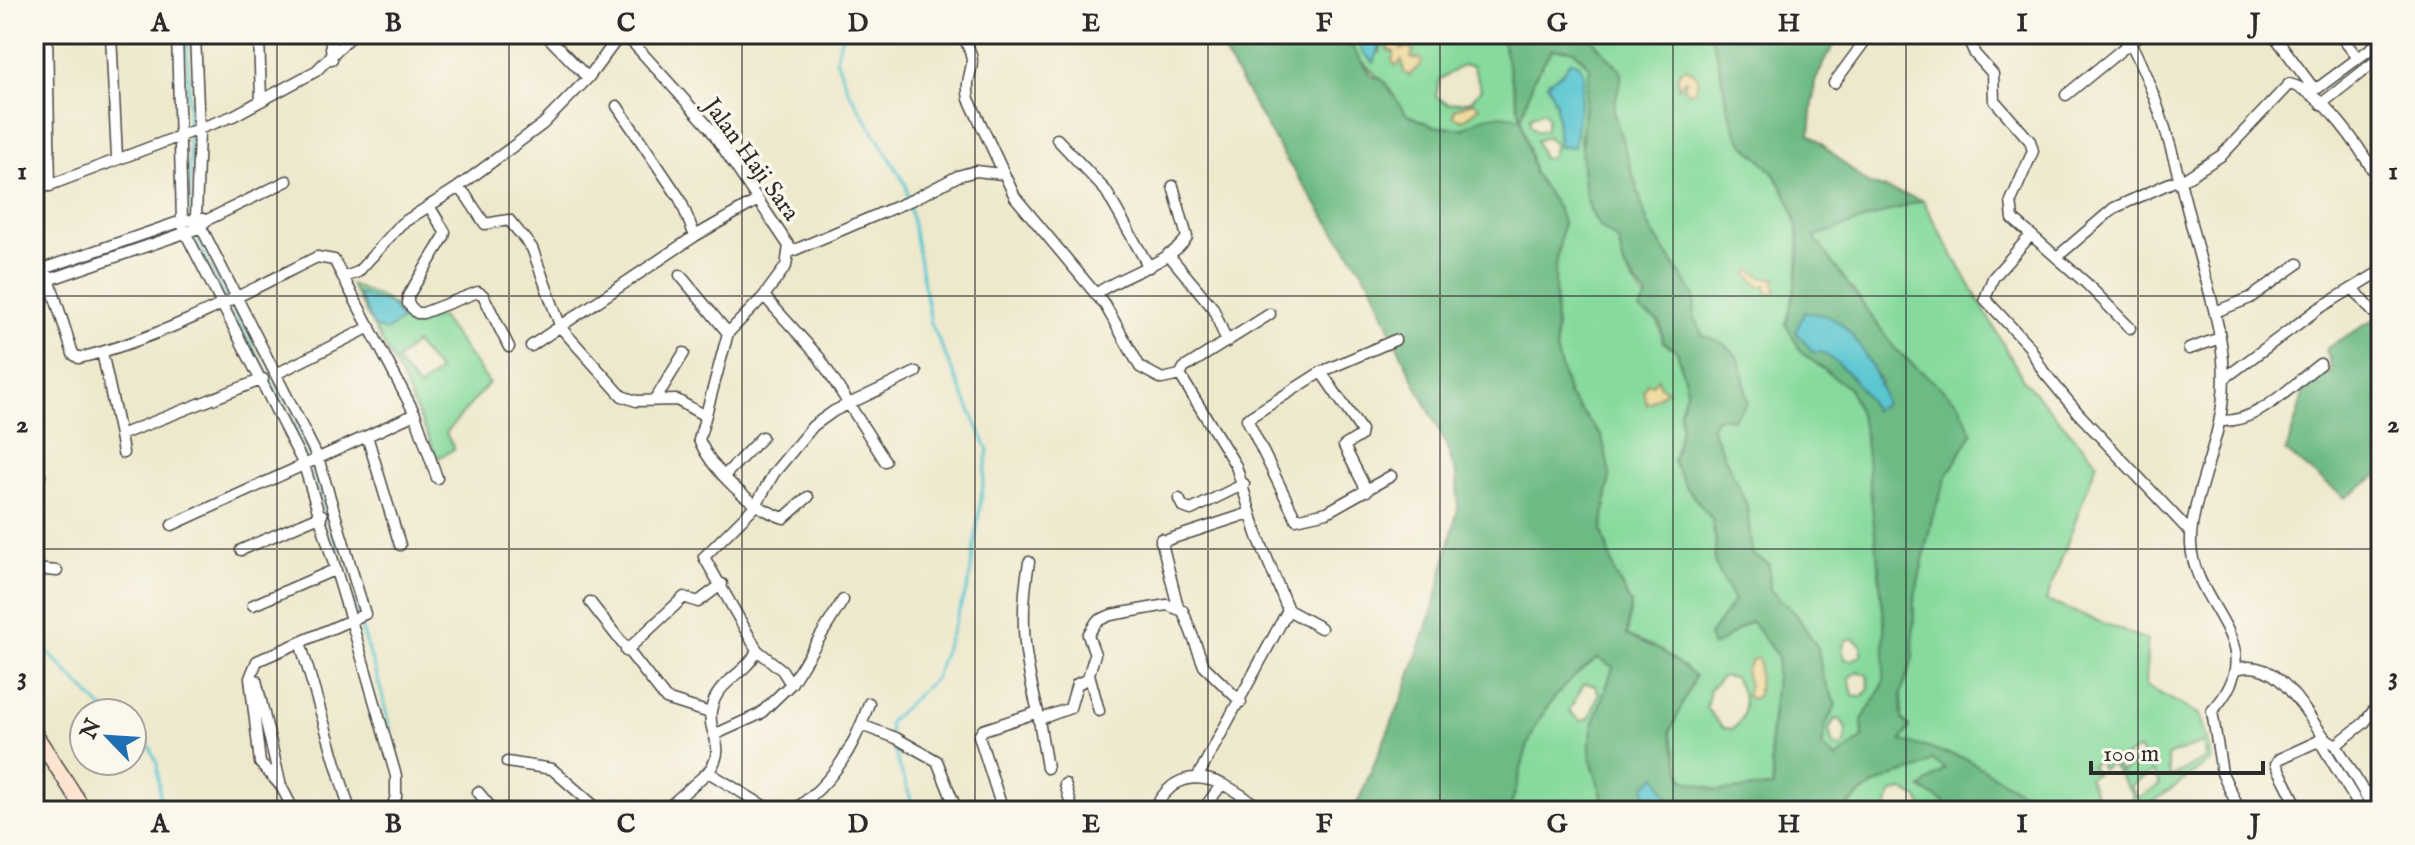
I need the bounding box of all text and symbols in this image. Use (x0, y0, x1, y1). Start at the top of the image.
text: A (150, 7, 170, 40)
text: B (384, 7, 402, 40)
text: C (617, 7, 636, 40)
text: D (848, 7, 869, 40)
text: E (1082, 7, 1100, 40)
text: F (1316, 7, 1333, 40)
text: G (1547, 7, 1568, 40)
text: H (1778, 7, 1800, 40)
text: I (2016, 7, 2028, 40)
text: J (2247, 7, 2261, 40)
street label: Jalan Haji Sara (694, 90, 806, 228)
text: 1 (17, 155, 27, 188)
text: 1 (2388, 155, 2398, 188)
text: 2 (16, 408, 28, 441)
text: 2 (2387, 408, 2399, 441)
text: 3 (17, 660, 27, 693)
text: 3 (2388, 660, 2398, 693)
north arrow (68, 697, 148, 777)
text: N (75, 715, 108, 745)
scale bar (2091, 725, 2263, 775)
text: 100 m (2103, 739, 2159, 770)
text: A (150, 808, 170, 841)
text: B (384, 808, 402, 841)
text: C (617, 808, 636, 841)
text: D (848, 808, 869, 841)
text: E (1082, 808, 1100, 841)
text: F (1316, 808, 1333, 841)
text: G (1547, 808, 1568, 841)
text: H (1778, 808, 1800, 841)
text: I (2016, 808, 2028, 841)
text: J (2247, 808, 2261, 841)

